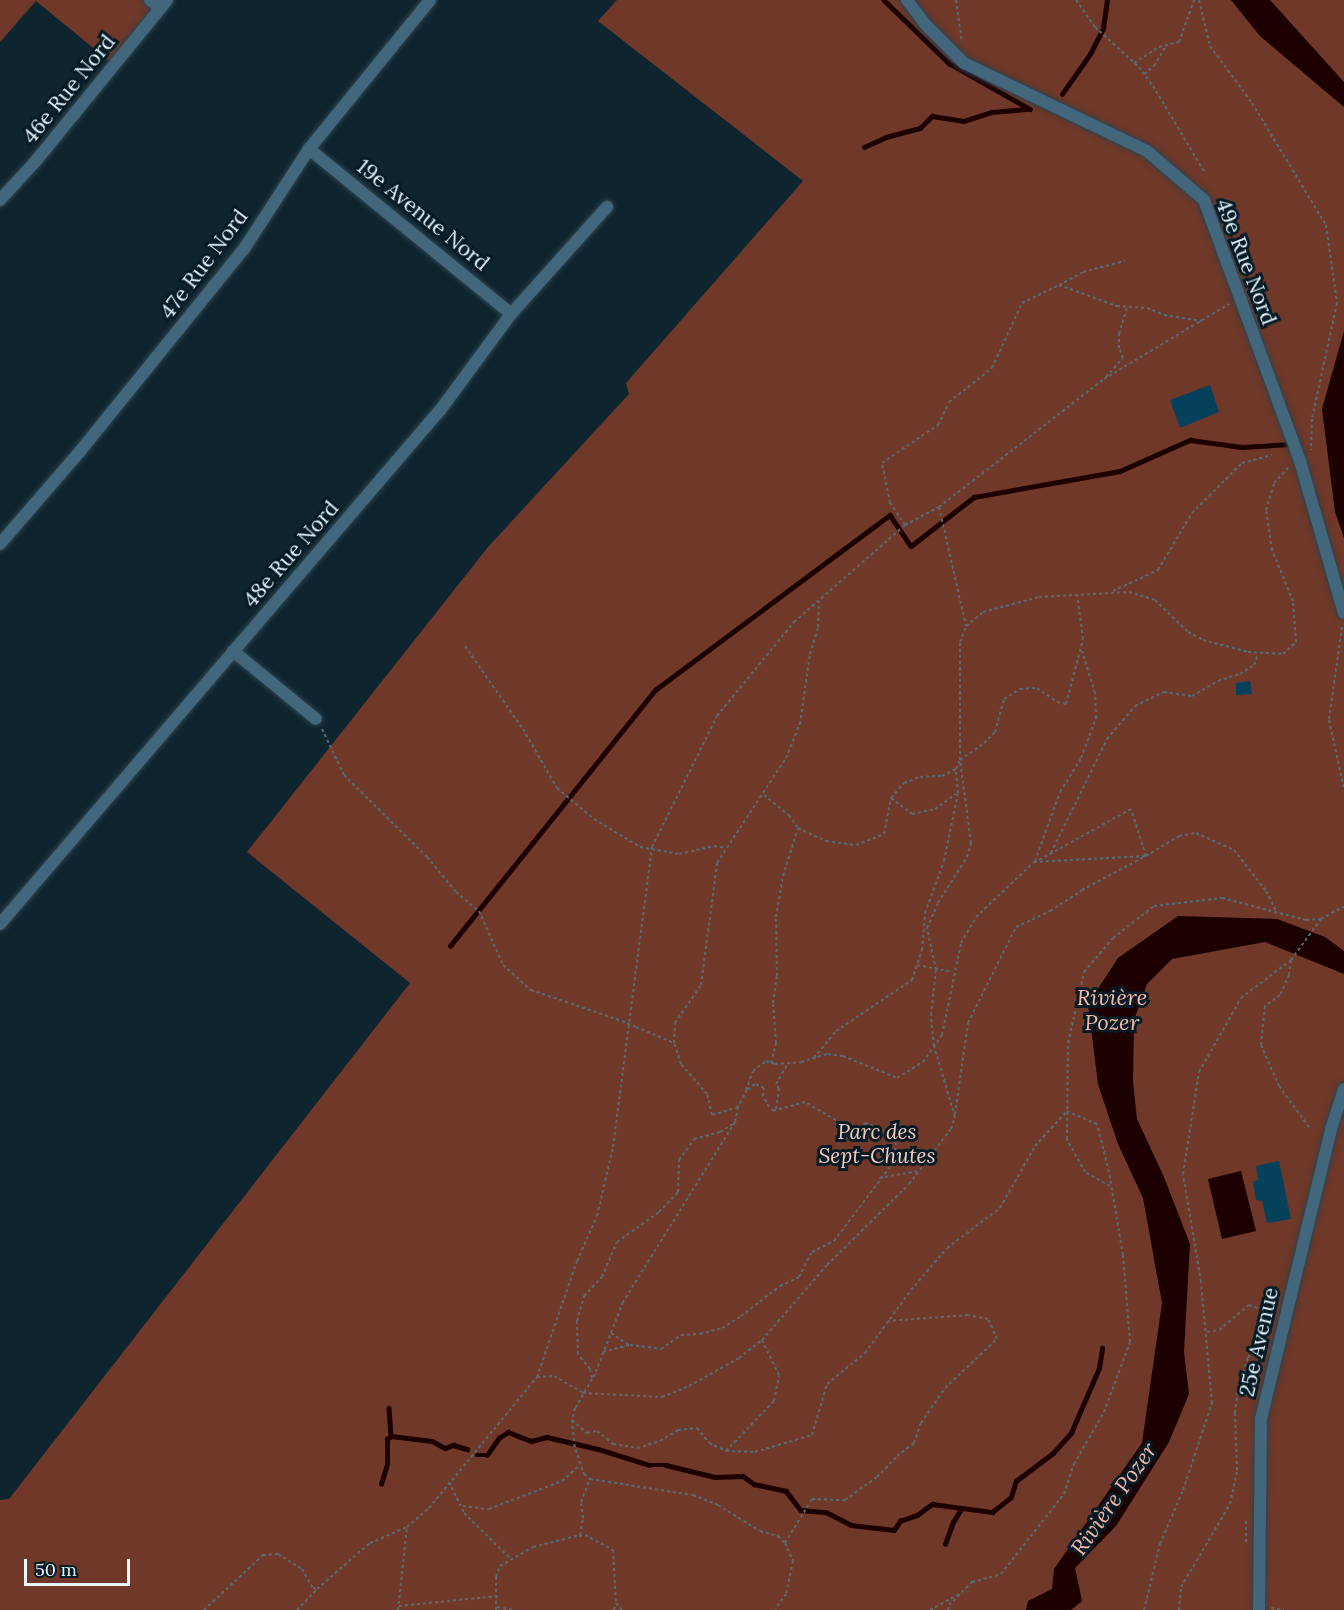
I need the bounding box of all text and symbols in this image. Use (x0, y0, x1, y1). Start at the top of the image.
street label: 46e Rue Nord (17, 30, 121, 148)
street label: 19e Avenue Nord (352, 154, 494, 276)
street label: 49e Rue Nord (1210, 196, 1282, 328)
street label: 47e Rue Nord (155, 204, 253, 324)
street label: 48e Rue Nord (238, 496, 344, 612)
water label: Rivière Pozer (1077, 984, 1147, 1036)
park label: Parc des Sept-Chutes (818, 1119, 936, 1169)
street label: 25e Avenue (1234, 1285, 1284, 1399)
water label: Rivière Pozer (1066, 1438, 1162, 1560)
scale bar (27, 1547, 134, 1585)
text: 50 m (35, 1558, 77, 1581)

